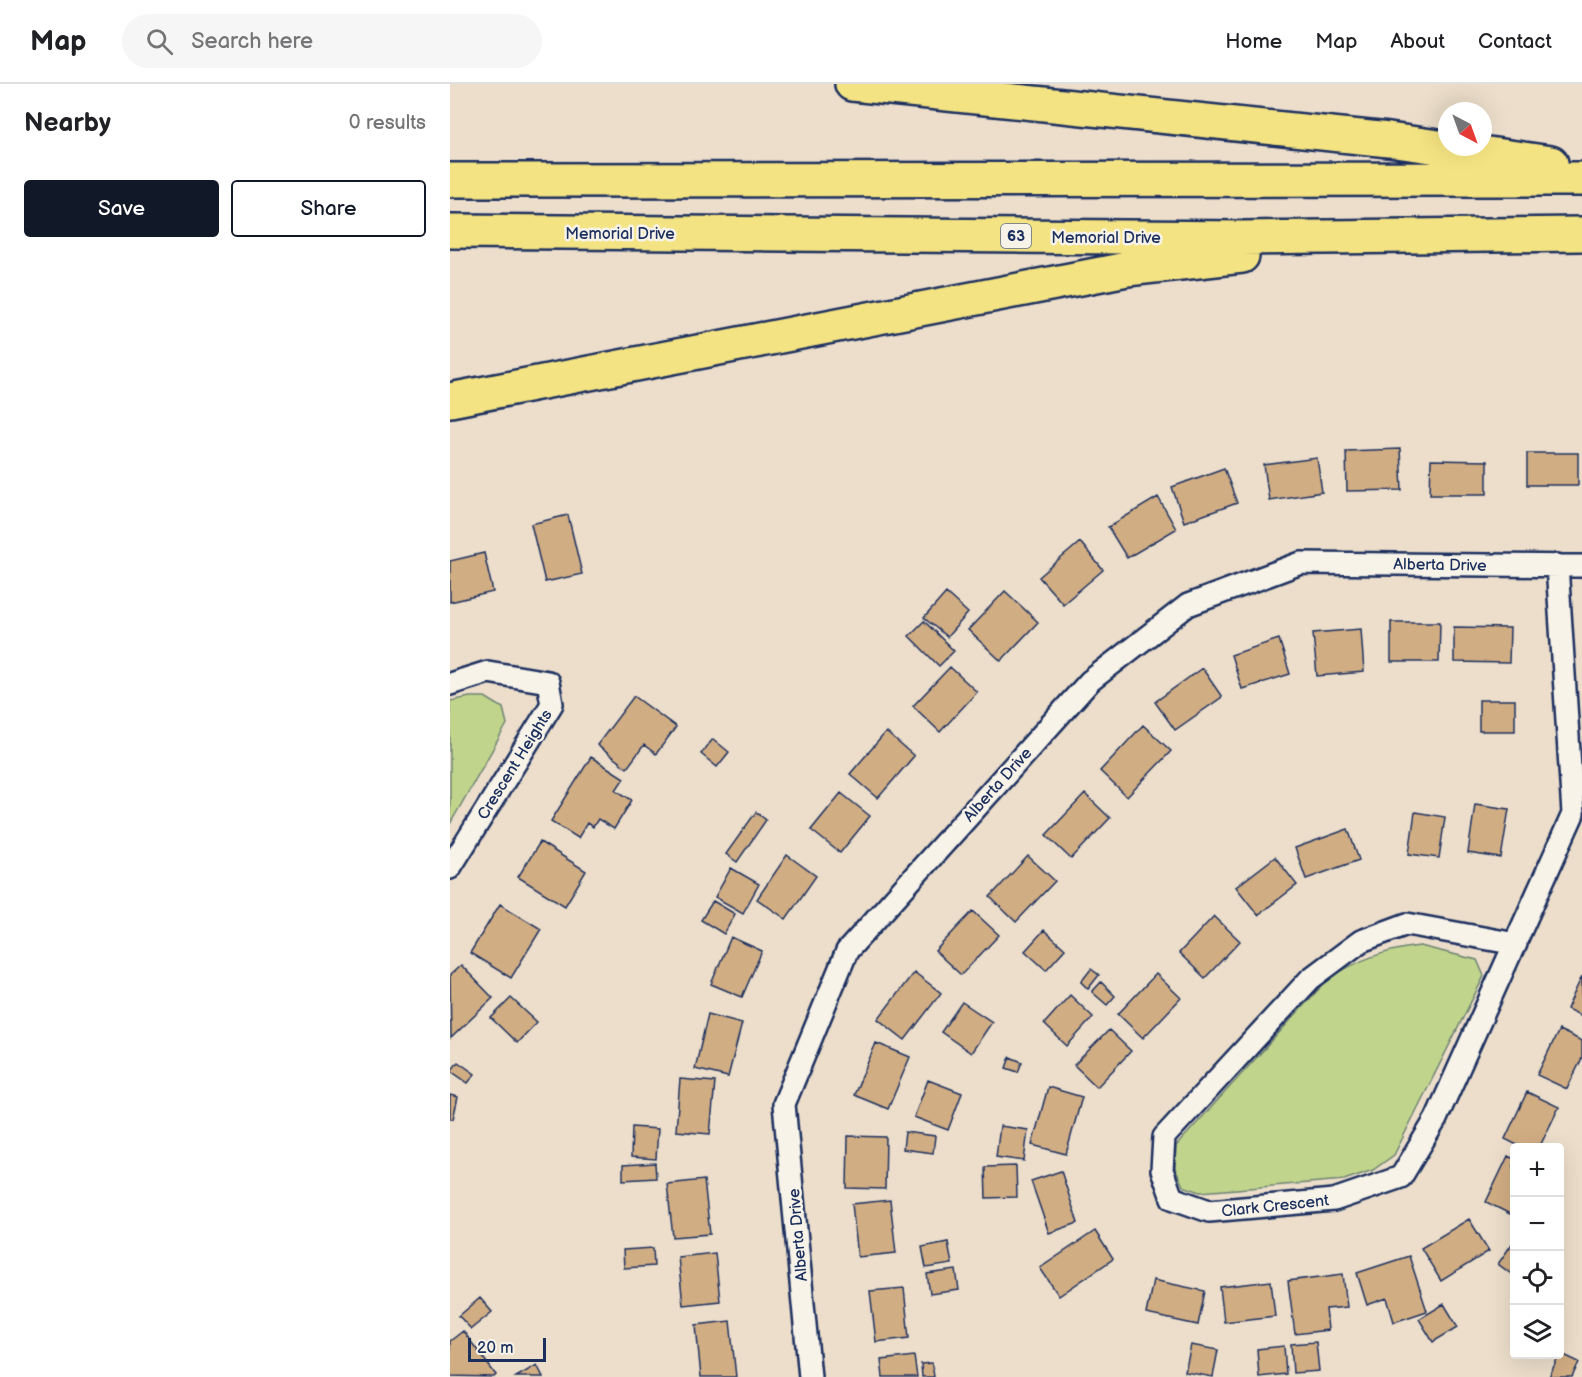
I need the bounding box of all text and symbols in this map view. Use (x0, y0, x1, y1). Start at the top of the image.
search box (122, 14, 542, 68)
text: Map (30, 25, 86, 58)
icon: search (143, 25, 176, 58)
text: Search here (191, 28, 313, 55)
text: Home (1225, 29, 1282, 54)
text: Map (1315, 29, 1357, 54)
text: About (1390, 29, 1445, 54)
text: Contact (1478, 29, 1552, 54)
north arrow (1438, 102, 1492, 156)
text: Nearby (24, 108, 111, 139)
text: 0 results (349, 111, 426, 135)
button: Save (24, 180, 219, 237)
button: Share (231, 180, 426, 237)
road number: 63 (1001, 224, 1031, 248)
street label: Memorial Drive (565, 225, 675, 244)
street label: Memorial Drive (1051, 229, 1161, 248)
street label: Alberta Drive (1393, 555, 1487, 576)
street label: Crescent Heights (474, 706, 557, 823)
street label: Alberta Drive (960, 744, 1037, 826)
map controls (1510, 1143, 1564, 1359)
button: + (1510, 1143, 1564, 1197)
street label: Alberta Drive (785, 1187, 812, 1282)
street label: Clark Crescent (1220, 1191, 1330, 1222)
button: − (1510, 1197, 1564, 1251)
button: locate (1510, 1251, 1564, 1305)
button: layers (1510, 1305, 1564, 1359)
scale bar (468, 1335, 546, 1362)
text: 20 m (477, 1339, 513, 1358)

